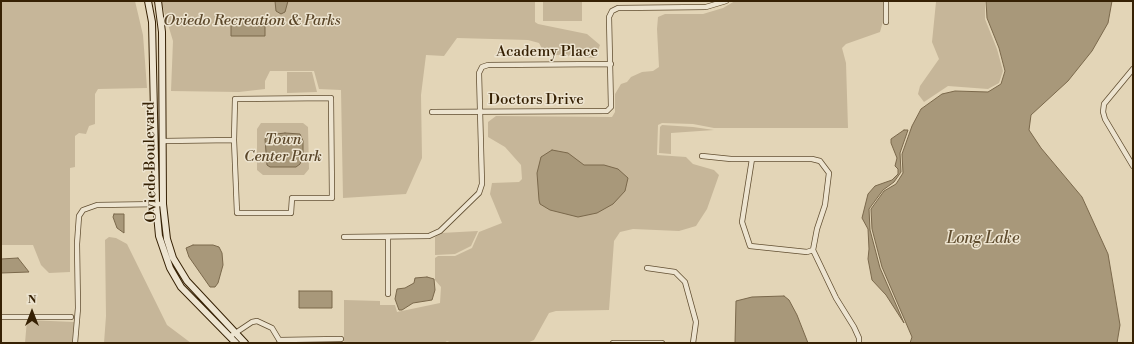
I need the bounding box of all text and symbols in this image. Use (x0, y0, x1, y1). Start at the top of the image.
park label: Oviedo Recreation & Parks (163, 12, 341, 30)
street label: Academy Place (496, 43, 598, 61)
street label: Doctors Drive (488, 91, 584, 109)
street label: Oviedo Boulevard (141, 101, 161, 223)
park label: Town Center Park (244, 131, 322, 166)
water label: Long Lake (947, 229, 1019, 249)
north arrow (12, 292, 52, 332)
text: N (28, 293, 36, 307)

